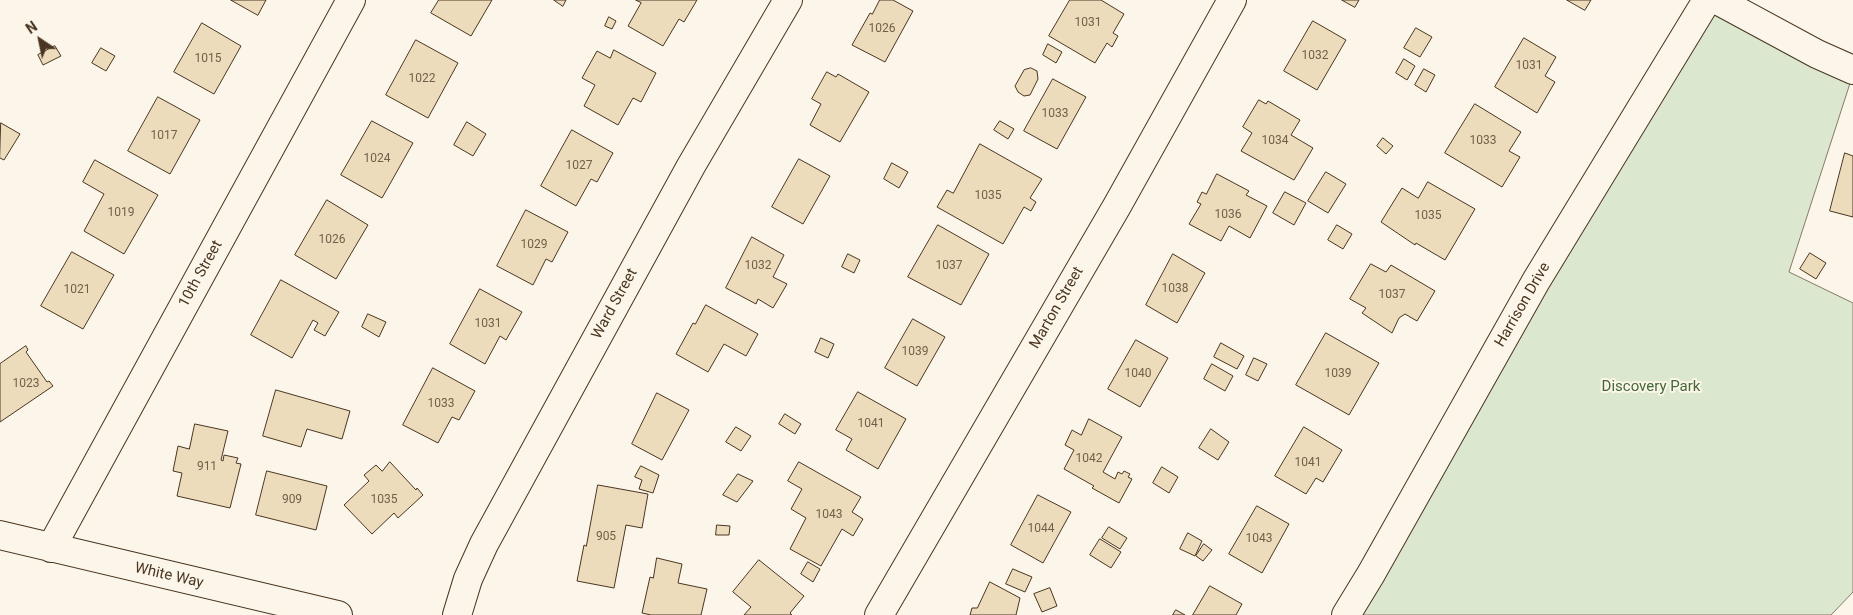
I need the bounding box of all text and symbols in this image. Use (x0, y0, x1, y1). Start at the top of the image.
north arrow (15, 15, 65, 65)
house number: 1031 (1075, 16, 1101, 30)
text: N (23, 18, 40, 37)
house number: 1026 (869, 22, 895, 36)
house number: 1032 (1302, 49, 1328, 63)
house number: 1015 (195, 52, 221, 66)
house number: 1031 (1516, 59, 1542, 73)
house number: 1022 (409, 72, 435, 86)
house number: 1033 (1042, 107, 1068, 121)
house number: 1017 (151, 129, 177, 143)
house number: 1034 (1262, 134, 1288, 148)
house number: 1033 (1470, 134, 1496, 148)
house number: 1024 (364, 152, 390, 166)
house number: 1027 (566, 159, 592, 173)
house number: 1035 (975, 189, 1001, 203)
house number: 1019 (108, 206, 134, 220)
house number: 1036 (1215, 208, 1241, 222)
house number: 1035 (1415, 209, 1441, 223)
house number: 1026 (319, 233, 345, 247)
street label: 10th Street (175, 238, 227, 310)
house number: 1029 (521, 238, 547, 252)
house number: 1032 (745, 259, 771, 273)
house number: 1037 (936, 259, 962, 273)
street label: Harrison Drive (1492, 260, 1554, 350)
street label: Marton Street (1026, 264, 1088, 352)
street label: Ward Street (588, 266, 642, 342)
house number: 1038 (1162, 282, 1188, 296)
house number: 1021 (64, 283, 90, 297)
house number: 1037 (1379, 288, 1405, 302)
house number: 1031 (475, 317, 501, 331)
house number: 1039 (902, 345, 928, 359)
house number: 1040 (1125, 367, 1151, 381)
house number: 1039 (1325, 367, 1351, 381)
house number: 1023 (13, 377, 39, 391)
park label: Discovery Park (1602, 378, 1700, 396)
house number: 1033 (428, 397, 454, 411)
house number: 1041 (858, 417, 884, 431)
house number: 1042 (1076, 452, 1102, 466)
house number: 1041 (1295, 456, 1321, 470)
house number: 911 (197, 460, 217, 474)
house number: 909 (282, 493, 302, 507)
house number: 1035 (371, 493, 397, 507)
house number: 1043 (816, 508, 842, 522)
house number: 1044 (1028, 522, 1054, 536)
house number: 905 (596, 530, 616, 544)
house number: 1043 (1246, 532, 1272, 546)
street label: White Way (133, 559, 205, 593)

